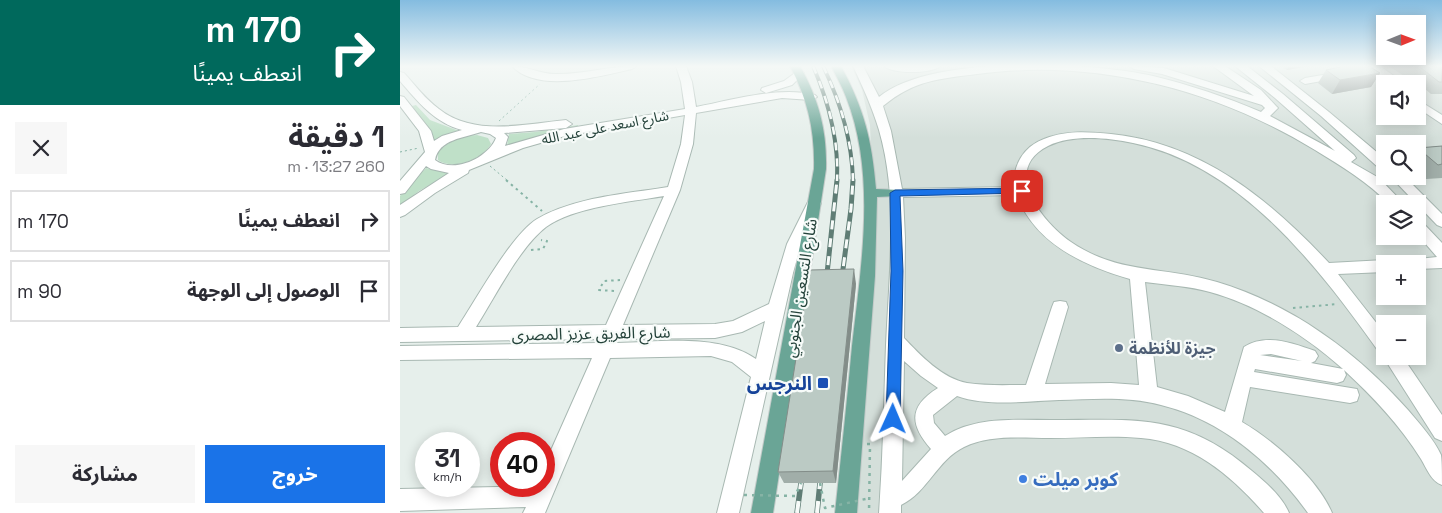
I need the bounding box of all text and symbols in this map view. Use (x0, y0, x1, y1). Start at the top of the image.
text: 170 m (205, 8, 302, 52)
north arrow (1376, 15, 1426, 65)
map controls (1376, 15, 1426, 365)
icon: right (320, 20, 385, 85)
text: انعطف يمينًا (193, 59, 302, 87)
button: sound (1376, 75, 1426, 125)
street label: شارع اسعد على عبد الله (540, 106, 671, 150)
text: 1 دقيقة (288, 117, 385, 156)
button: close (15, 122, 67, 174)
button: search (1376, 135, 1426, 185)
text: 260 m · 13:27 (287, 156, 385, 177)
pin (1001, 170, 1043, 212)
icon: arrive (1008, 177, 1036, 205)
button: layers (1376, 195, 1426, 245)
icon: right (355, 207, 383, 235)
text: انعطف يمينًا (238, 208, 340, 233)
text: 170 m (17, 209, 69, 234)
street label: شارع التسعين الجنوبي (779, 217, 824, 359)
button: + (1376, 255, 1426, 305)
icon: arrive (355, 277, 383, 305)
text: الوصول إلى الوجهة (187, 278, 340, 303)
text: 90 m (17, 279, 62, 304)
button: − (1376, 315, 1426, 365)
street label: شارع الفريق عزيز المصرى (511, 322, 671, 347)
place label: جيزة للأنظمة (1129, 338, 1216, 359)
marker: جيزة للأنظمة (1113, 342, 1125, 354)
place label: النرجس (747, 371, 812, 396)
marker: النرجس (816, 376, 830, 390)
position arrow (866, 392, 918, 444)
speed limit sign: 40 (490, 432, 555, 497)
text: 31 (434, 442, 461, 474)
button: مشاركة (15, 445, 195, 503)
button: خروج (205, 445, 385, 503)
place label: كوبر ميلت (1033, 467, 1118, 492)
text: km/h (433, 469, 462, 485)
marker: كوبر ميلت (1017, 473, 1029, 485)

